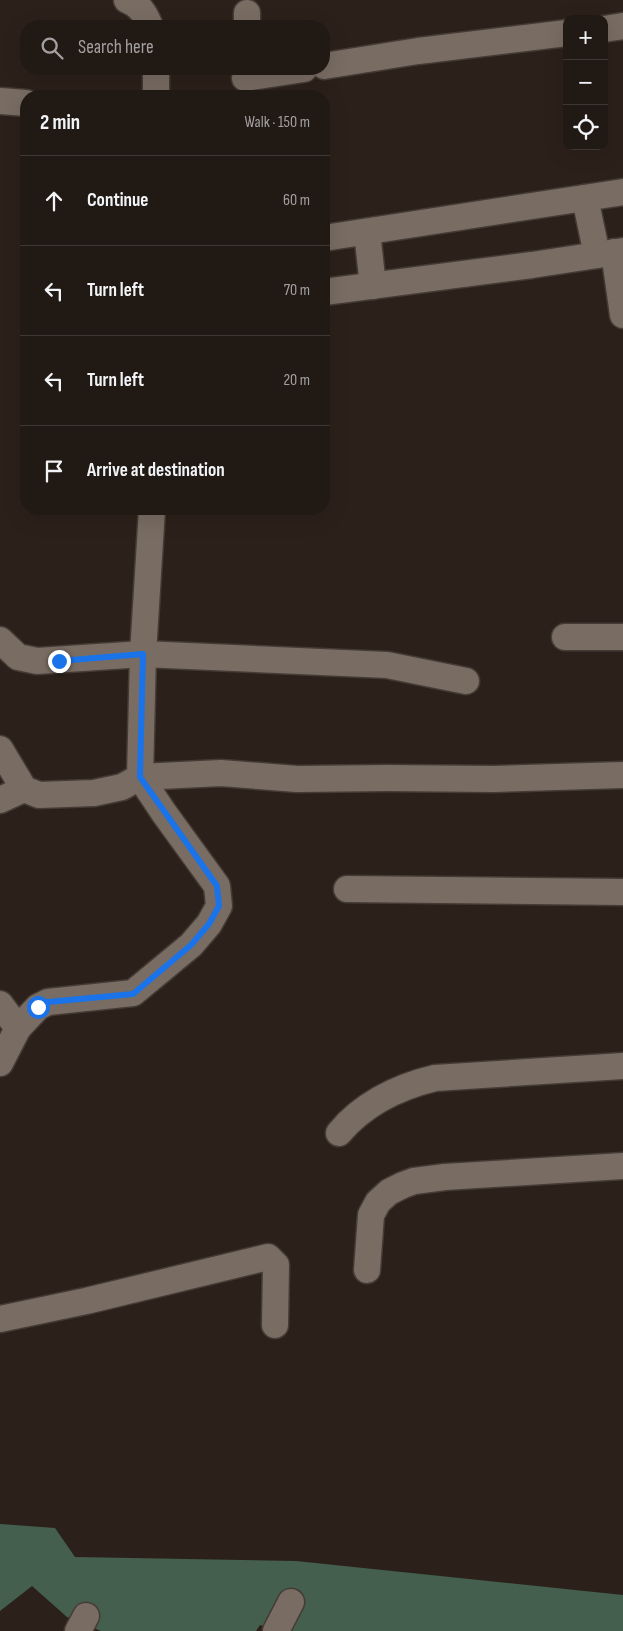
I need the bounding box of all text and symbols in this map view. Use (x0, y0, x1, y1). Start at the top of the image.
map controls (563, 15, 608, 150)
button: + (563, 15, 608, 60)
search box (20, 20, 330, 75)
icon: search (38, 34, 66, 62)
text: Search here (78, 36, 154, 59)
button: − (563, 60, 608, 105)
button: locate (563, 105, 608, 150)
text: 2 min (40, 110, 80, 135)
text: Walk · 150 m (245, 113, 310, 132)
icon: ahead (40, 187, 68, 215)
text: Continue (87, 189, 148, 212)
text: 60 m (283, 191, 310, 210)
icon: left (40, 277, 68, 305)
text: Turn left (87, 279, 144, 302)
text: 70 m (284, 281, 310, 300)
icon: left (40, 367, 68, 395)
text: Turn left (87, 369, 144, 392)
text: 20 m (283, 371, 310, 390)
icon: arrive (40, 457, 68, 485)
text: Arrive at destination (87, 459, 225, 482)
route end (48, 650, 71, 673)
route start (27, 996, 50, 1019)

